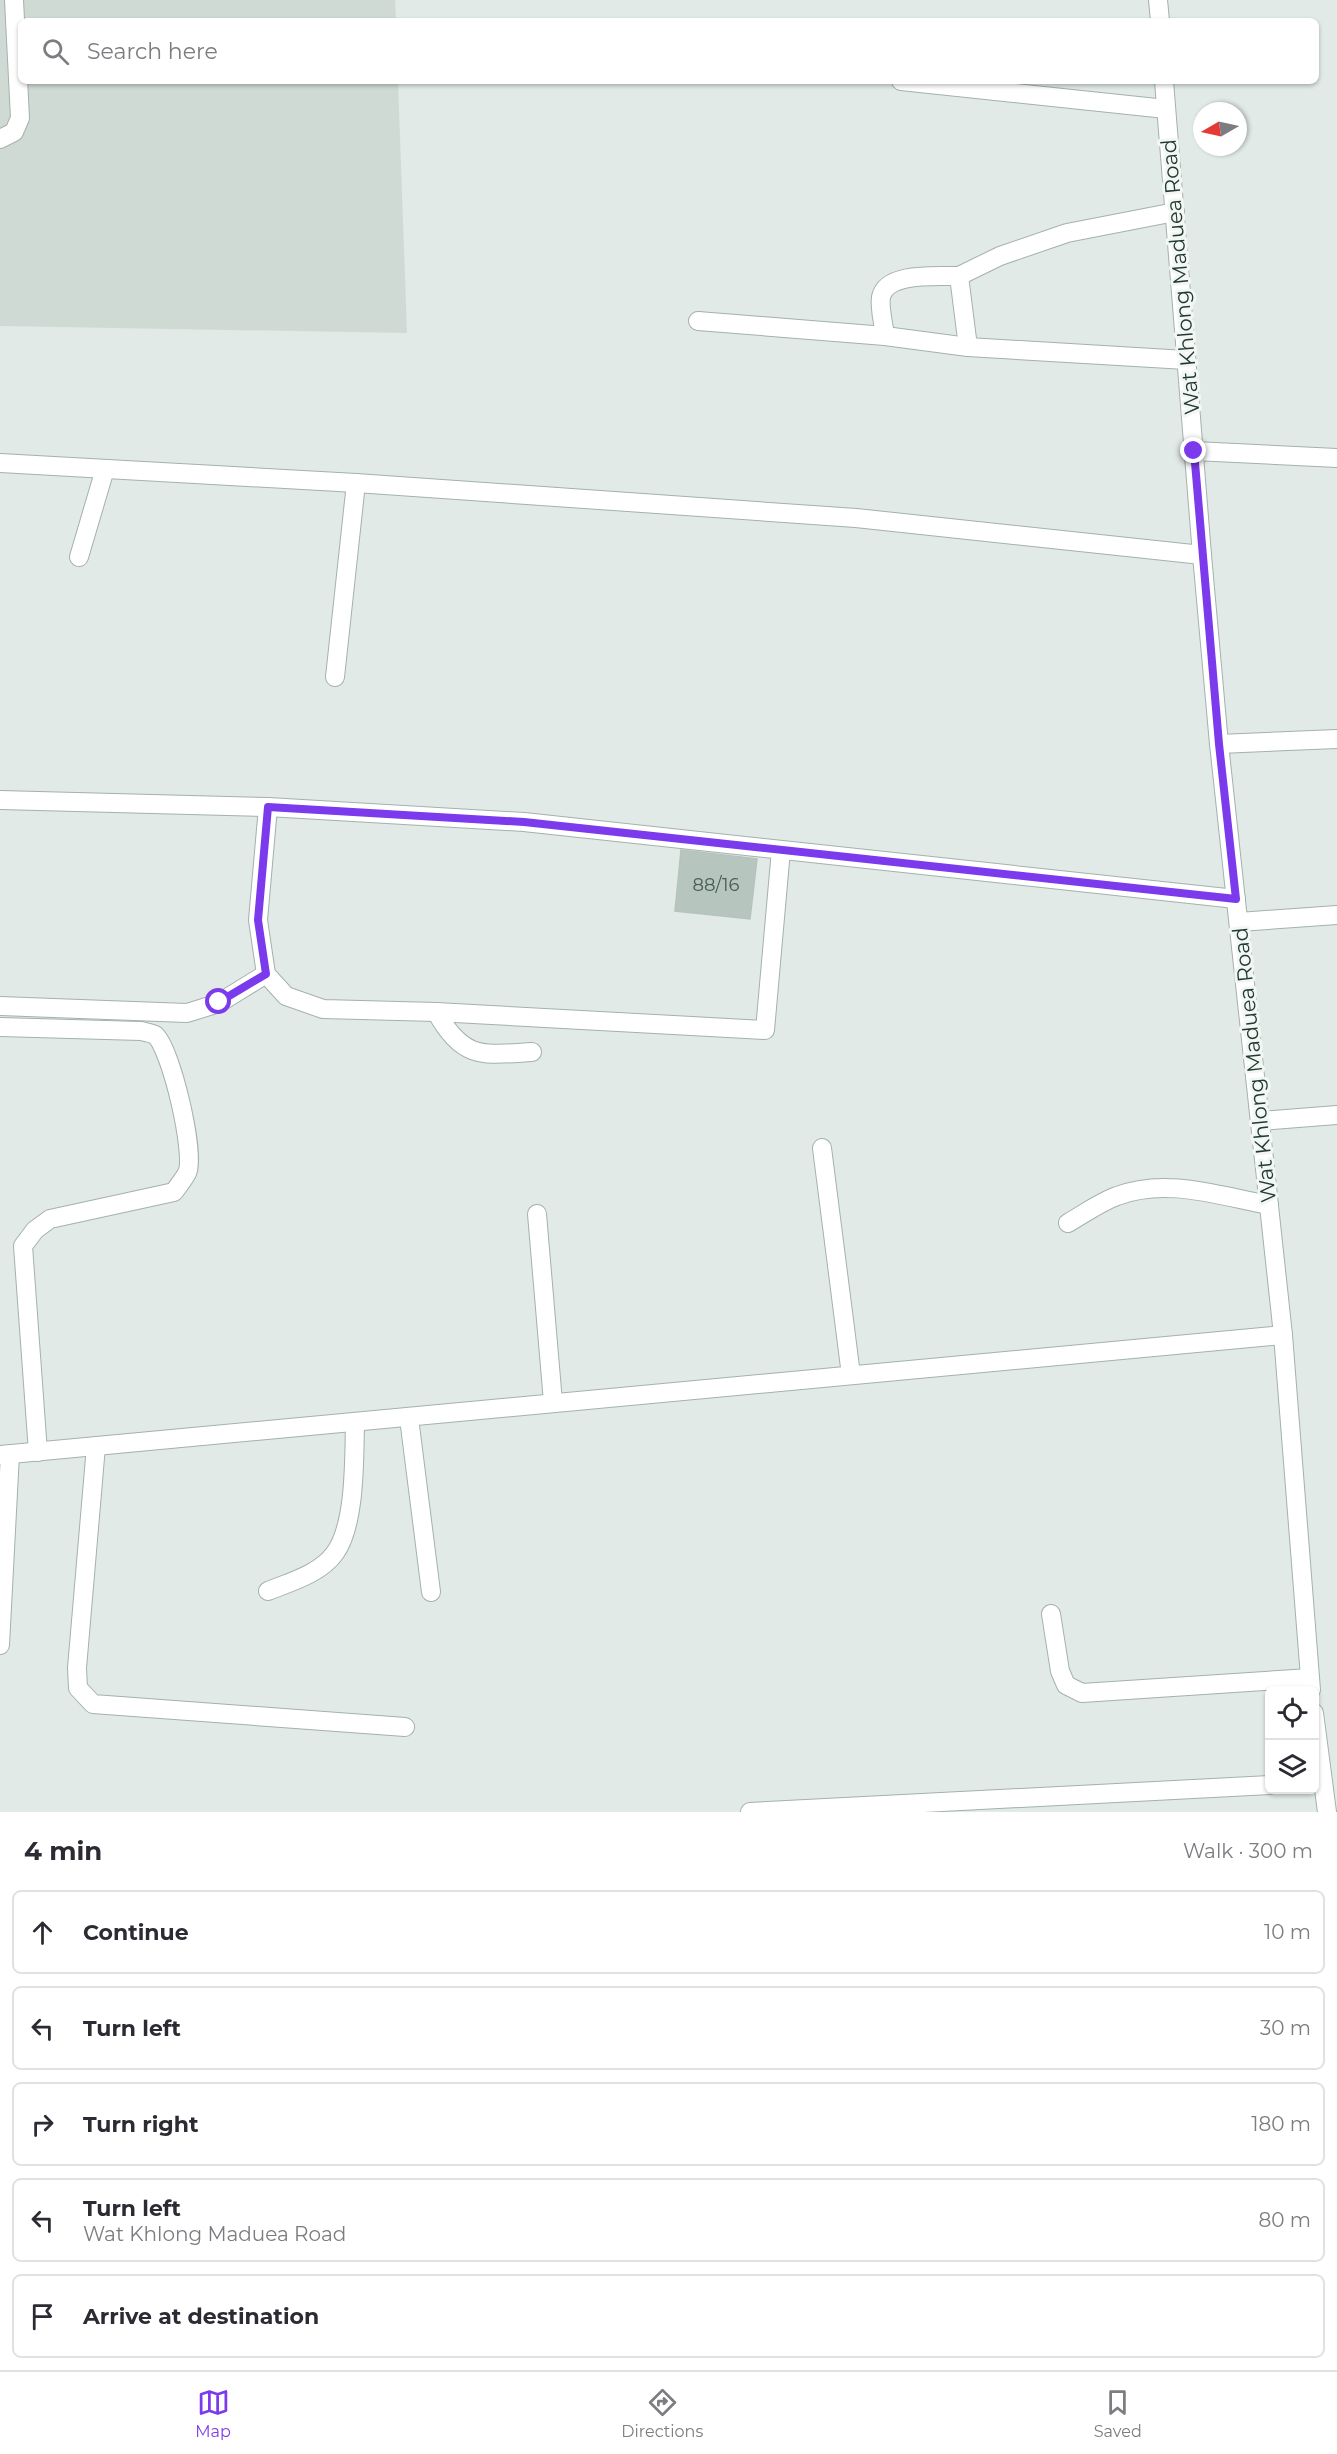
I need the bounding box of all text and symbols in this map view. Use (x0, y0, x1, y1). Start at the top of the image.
search box (18, 18, 1319, 84)
icon: search (39, 35, 72, 68)
text: Search here (87, 38, 218, 65)
north arrow (1193, 102, 1247, 156)
street label: Wat Khlong Maduea Road (1155, 138, 1205, 416)
route end (1180, 437, 1206, 463)
house number: 88/16 (693, 874, 740, 896)
street label: Wat Khlong Maduea Road (1227, 926, 1281, 1204)
route start (205, 988, 231, 1014)
map controls (1265, 1686, 1319, 1794)
button: locate (1265, 1686, 1319, 1740)
button: layers (1265, 1740, 1319, 1794)
text: 4 min (24, 1835, 102, 1867)
text: Walk · 300 m (1183, 1839, 1313, 1863)
icon: ahead (26, 1916, 59, 1949)
text: Continue (83, 1919, 189, 1946)
text: 10 m (1264, 1920, 1311, 1944)
icon: left (26, 2012, 59, 2045)
text: Turn left (83, 2015, 181, 2042)
text: 30 m (1260, 2016, 1311, 2040)
icon: right (26, 2108, 59, 2141)
text: Turn right (83, 2111, 198, 2138)
text: 180 m (1251, 2112, 1311, 2136)
text: Turn left (83, 2195, 181, 2222)
icon: left (26, 2204, 59, 2237)
text: 80 m (1259, 2208, 1311, 2232)
text: Wat Khlong Maduea Road (83, 2222, 346, 2246)
icon: arrive (26, 2300, 59, 2333)
text: Arrive at destination (83, 2303, 319, 2330)
tab: Map (195, 2386, 231, 2441)
tab: Directions (621, 2386, 703, 2441)
tab: Saved (1094, 2386, 1142, 2441)

